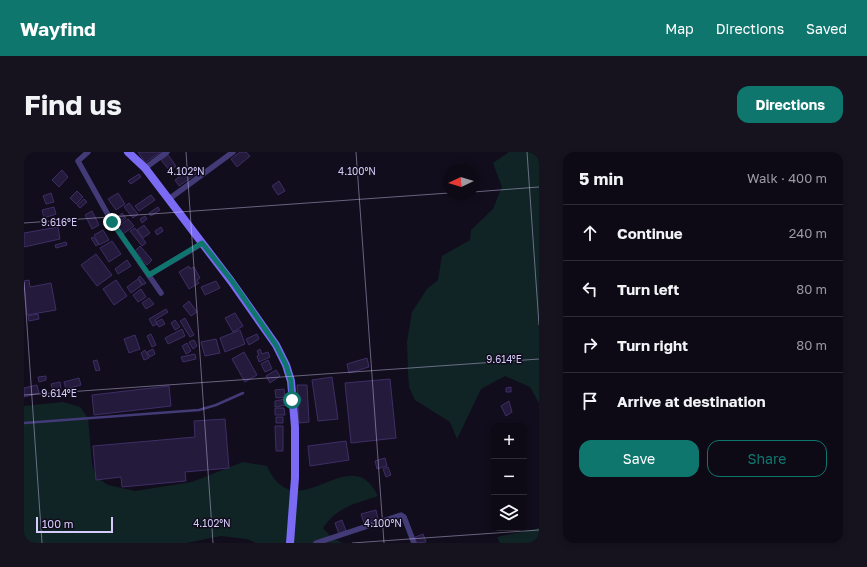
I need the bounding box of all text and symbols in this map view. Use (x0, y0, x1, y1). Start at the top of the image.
text: Wayfind (20, 17, 96, 40)
text: Map (665, 20, 694, 37)
text: Directions (716, 20, 784, 37)
text: Saved (806, 20, 847, 37)
button: Directions (737, 86, 843, 123)
text: Find us (24, 88, 122, 121)
north arrow (443, 164, 479, 200)
text: 4.102°N (167, 165, 205, 177)
text: 4.100°N (338, 165, 376, 177)
text: 5 min (579, 168, 623, 189)
text: Walk · 400 m (747, 170, 827, 186)
route end (103, 213, 121, 231)
text: 9.616°E (41, 216, 77, 228)
icon: ahead (579, 222, 601, 244)
text: Continue (617, 224, 683, 242)
text: 240 m (789, 225, 827, 241)
icon: left (579, 278, 601, 300)
text: Turn left (617, 280, 679, 298)
text: 80 m (796, 281, 827, 297)
icon: right (579, 334, 601, 356)
text: Turn right (617, 336, 688, 354)
text: 80 m (796, 337, 827, 353)
text: 9.614°E (486, 353, 522, 365)
text: 9.614°E (41, 387, 77, 399)
icon: arrive (579, 390, 601, 412)
route start (283, 391, 301, 409)
text: Arrive at destination (617, 392, 766, 410)
map controls (491, 423, 527, 531)
button: + (491, 423, 527, 459)
button: Save (579, 440, 699, 477)
button: Share (707, 440, 827, 477)
button: − (491, 459, 527, 495)
button: layers (491, 495, 527, 531)
scale bar (36, 515, 113, 534)
text: 100 m (42, 517, 73, 530)
text: 4.102°N (193, 517, 231, 529)
text: 4.100°N (364, 517, 402, 529)

